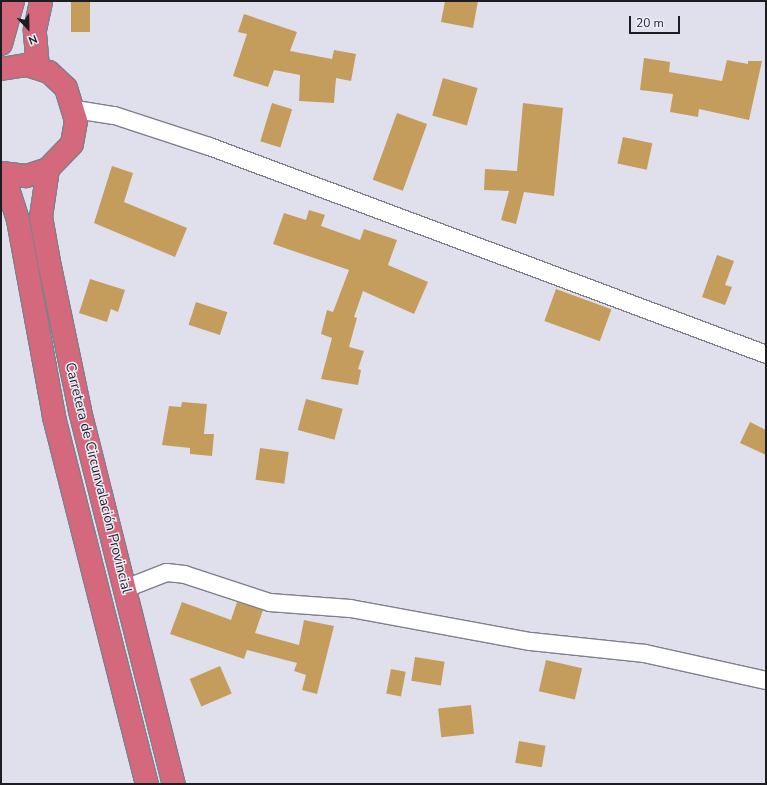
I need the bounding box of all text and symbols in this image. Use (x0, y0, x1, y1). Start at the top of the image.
north arrow (8, 8, 48, 48)
scale bar (631, 8, 682, 34)
text: 20 m (636, 15, 664, 31)
text: N (26, 31, 39, 48)
street label: Carretera de Circunvalación Provincial (61, 361, 135, 595)

